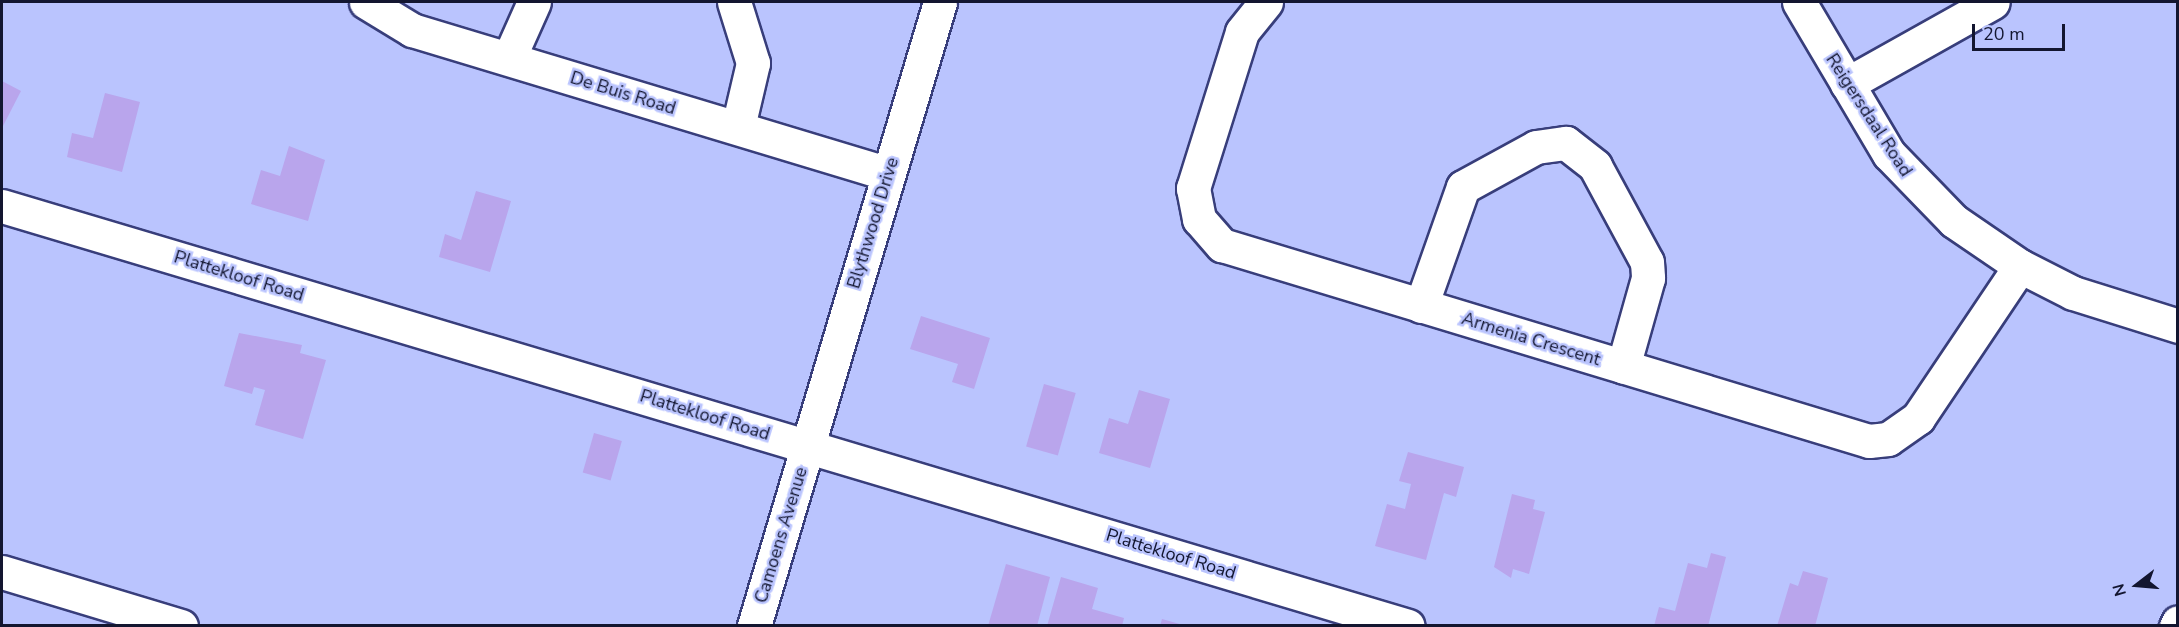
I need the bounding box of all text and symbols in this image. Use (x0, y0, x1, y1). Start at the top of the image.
scale bar (1975, 12, 2068, 50)
text: 20 m (1983, 22, 2025, 46)
street label: Reigersdaal Road (1821, 50, 1917, 180)
street label: De Buis Road (568, 67, 678, 119)
street label: Blythwood Drive (843, 155, 903, 291)
street label: Plattekloof Road (171, 246, 307, 306)
street label: Armenia Crescent (1459, 308, 1603, 370)
street label: Plattekloof Road (637, 385, 773, 445)
street label: Camoens Avenue (750, 464, 812, 606)
street label: Plattekloof Road (1103, 524, 1239, 584)
north arrow (2107, 555, 2167, 615)
text: N (2107, 581, 2132, 599)

